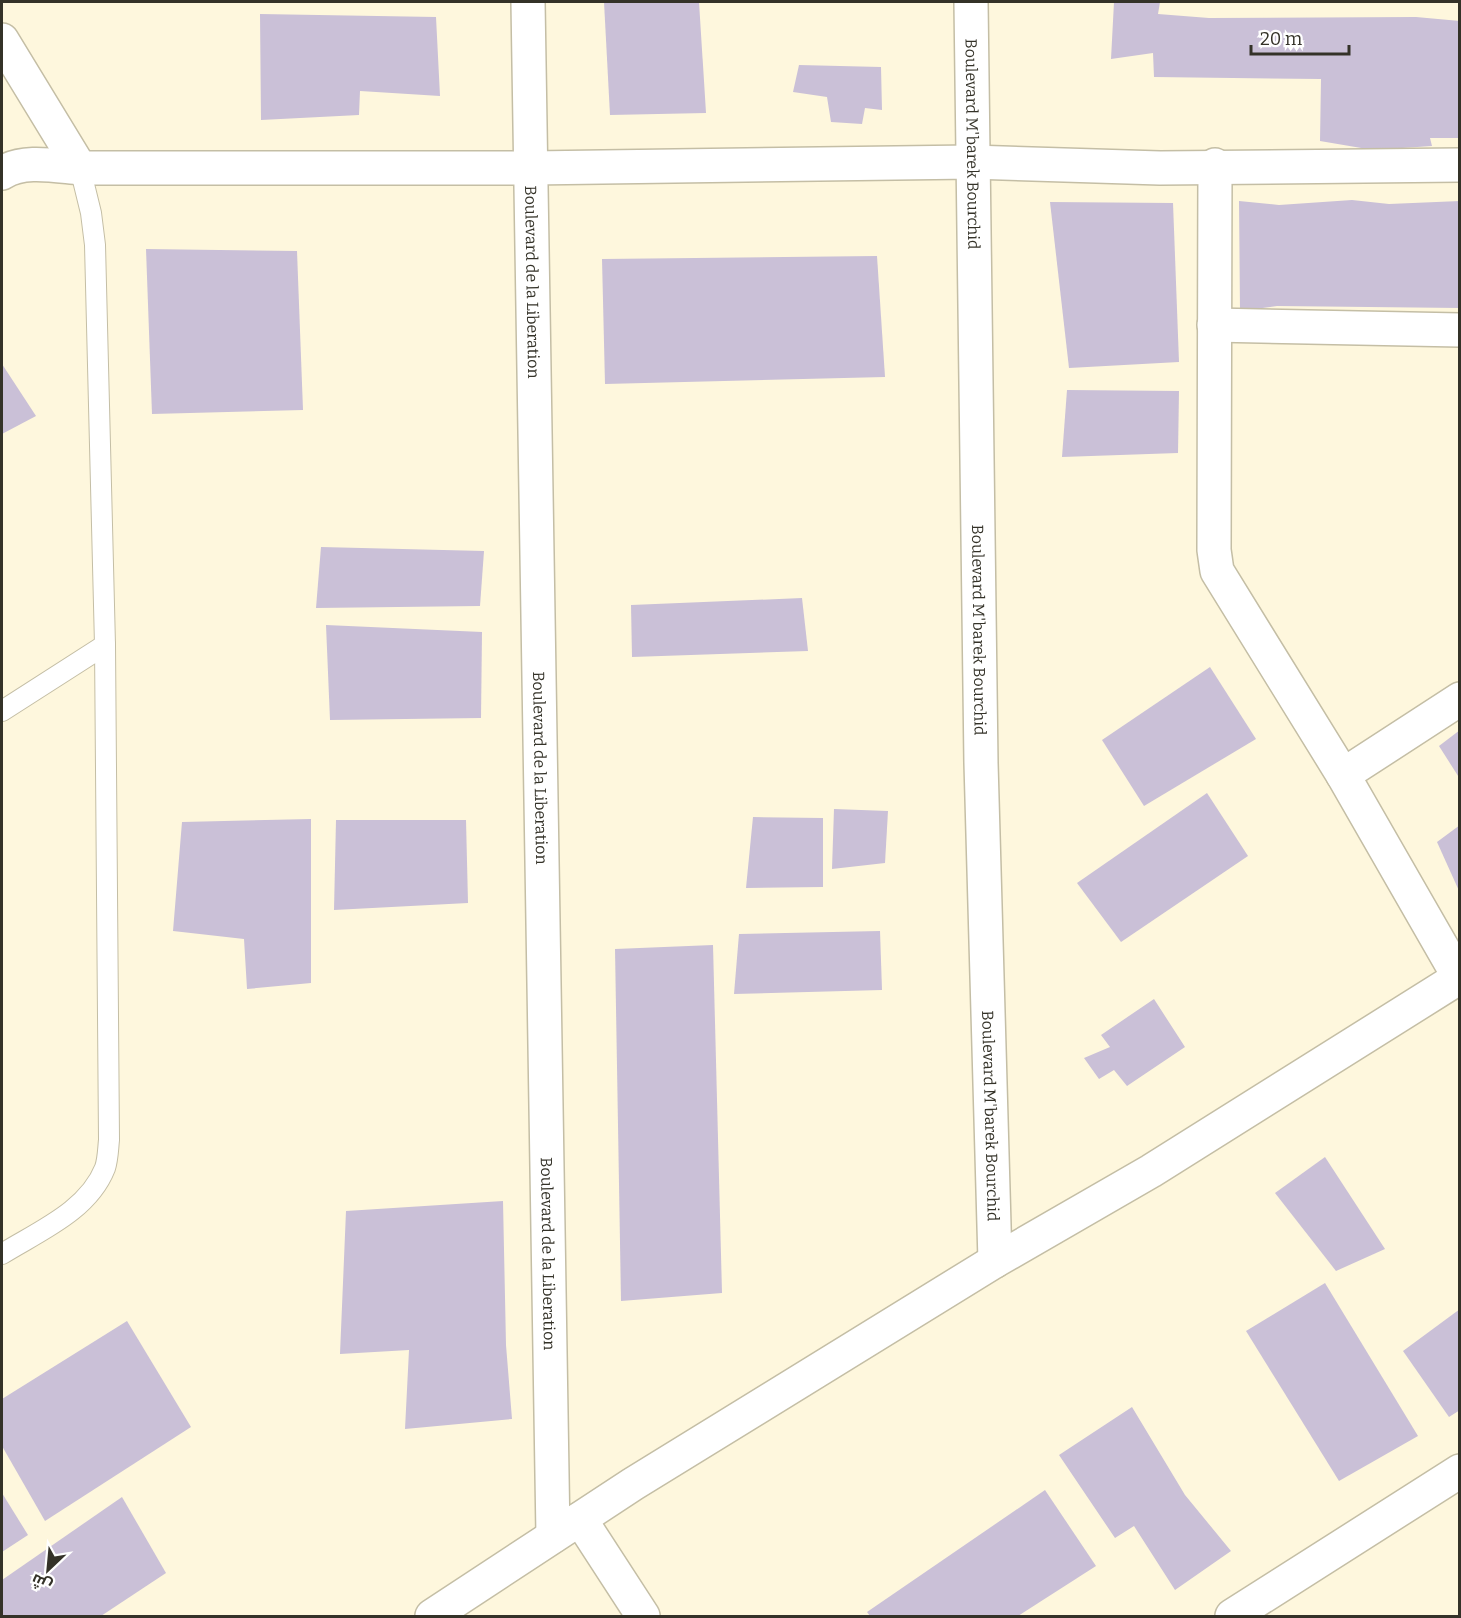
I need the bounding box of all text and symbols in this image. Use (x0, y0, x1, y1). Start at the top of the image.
scale bar (1251, 18, 1348, 56)
text: 20 m (1260, 28, 1302, 50)
street label: Boulevard M'barek Bourchid (961, 38, 983, 250)
street label: Boulevard de la Liberation (521, 185, 543, 379)
street label: Boulevard M'barek Bourchid (968, 524, 990, 736)
street label: Boulevard de la Liberation (529, 671, 551, 865)
street label: Boulevard M'barek Bourchid (978, 1010, 1003, 1222)
street label: Boulevard de la Liberation (537, 1157, 559, 1351)
north arrow (18, 1540, 78, 1600)
text: ش (28, 1570, 55, 1596)

